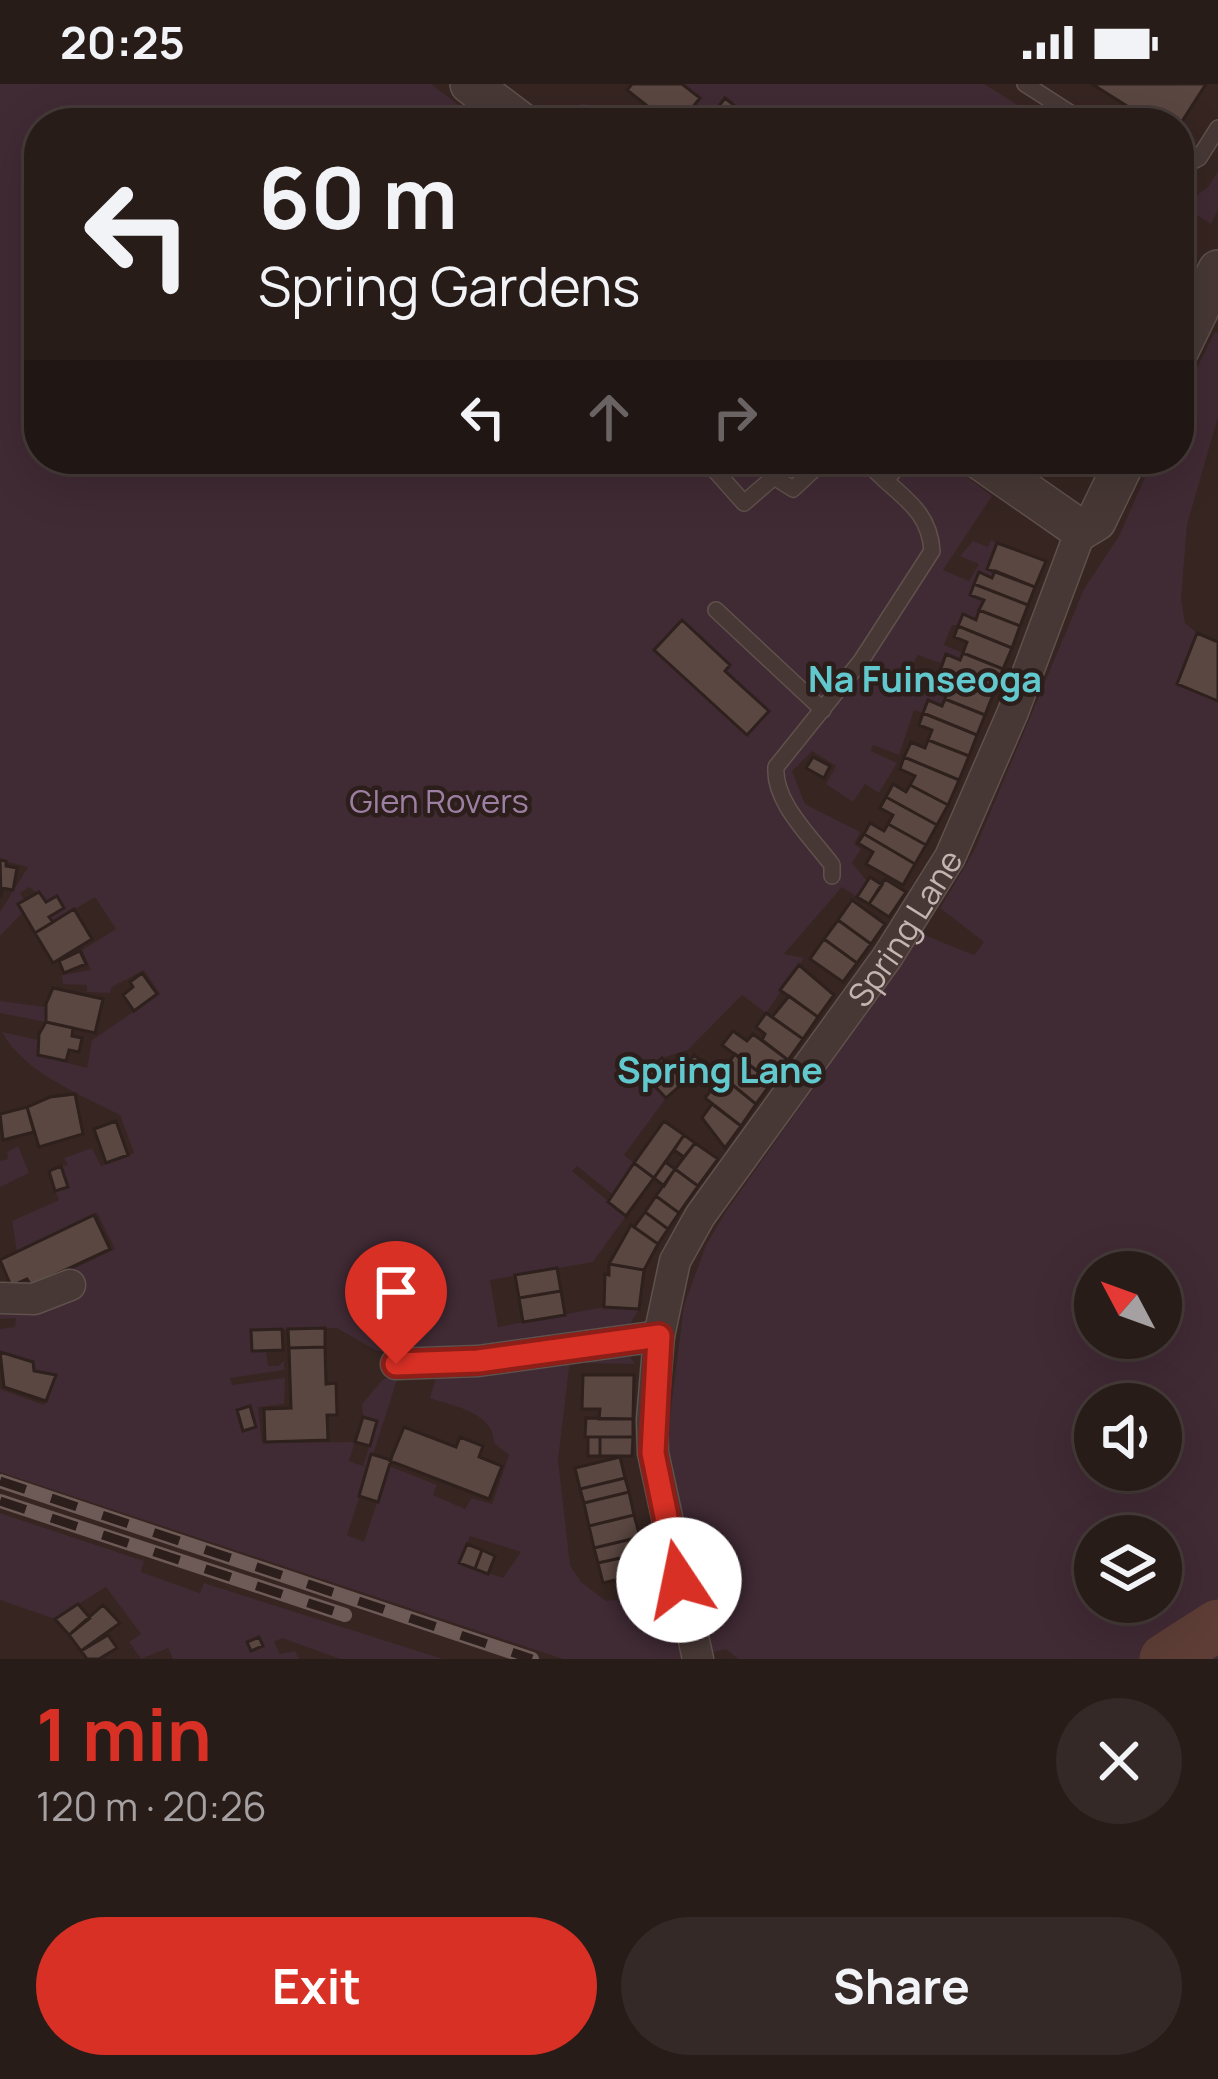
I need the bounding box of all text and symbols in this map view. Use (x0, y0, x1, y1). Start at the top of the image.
text: 20:25 (60, 11, 185, 73)
text: 60 m (258, 139, 458, 254)
icon: left (60, 156, 216, 312)
text: Spring Gardens (258, 248, 640, 322)
icon: left (450, 384, 516, 450)
icon: ahead (576, 384, 642, 450)
icon: right (702, 384, 768, 450)
district label: Na Fuinseoga (808, 654, 1042, 703)
park label: Glen Rovers (349, 778, 529, 823)
street label: Spring Lane (836, 840, 972, 1015)
district label: Spring Lane (617, 1045, 823, 1094)
pin (345, 1241, 447, 1364)
north arrow (1074, 1251, 1182, 1359)
map controls (1074, 1251, 1182, 1623)
icon: arrive (363, 1259, 429, 1325)
button: sound (1074, 1383, 1182, 1491)
button: layers (1074, 1515, 1182, 1623)
position arrow (616, 1517, 742, 1643)
text: 1 min (36, 1684, 212, 1783)
button: close (1056, 1698, 1182, 1824)
text: 120 m · 20:26 (36, 1779, 267, 1833)
button: Exit (36, 1917, 597, 2055)
button: Share (621, 1917, 1182, 2055)

